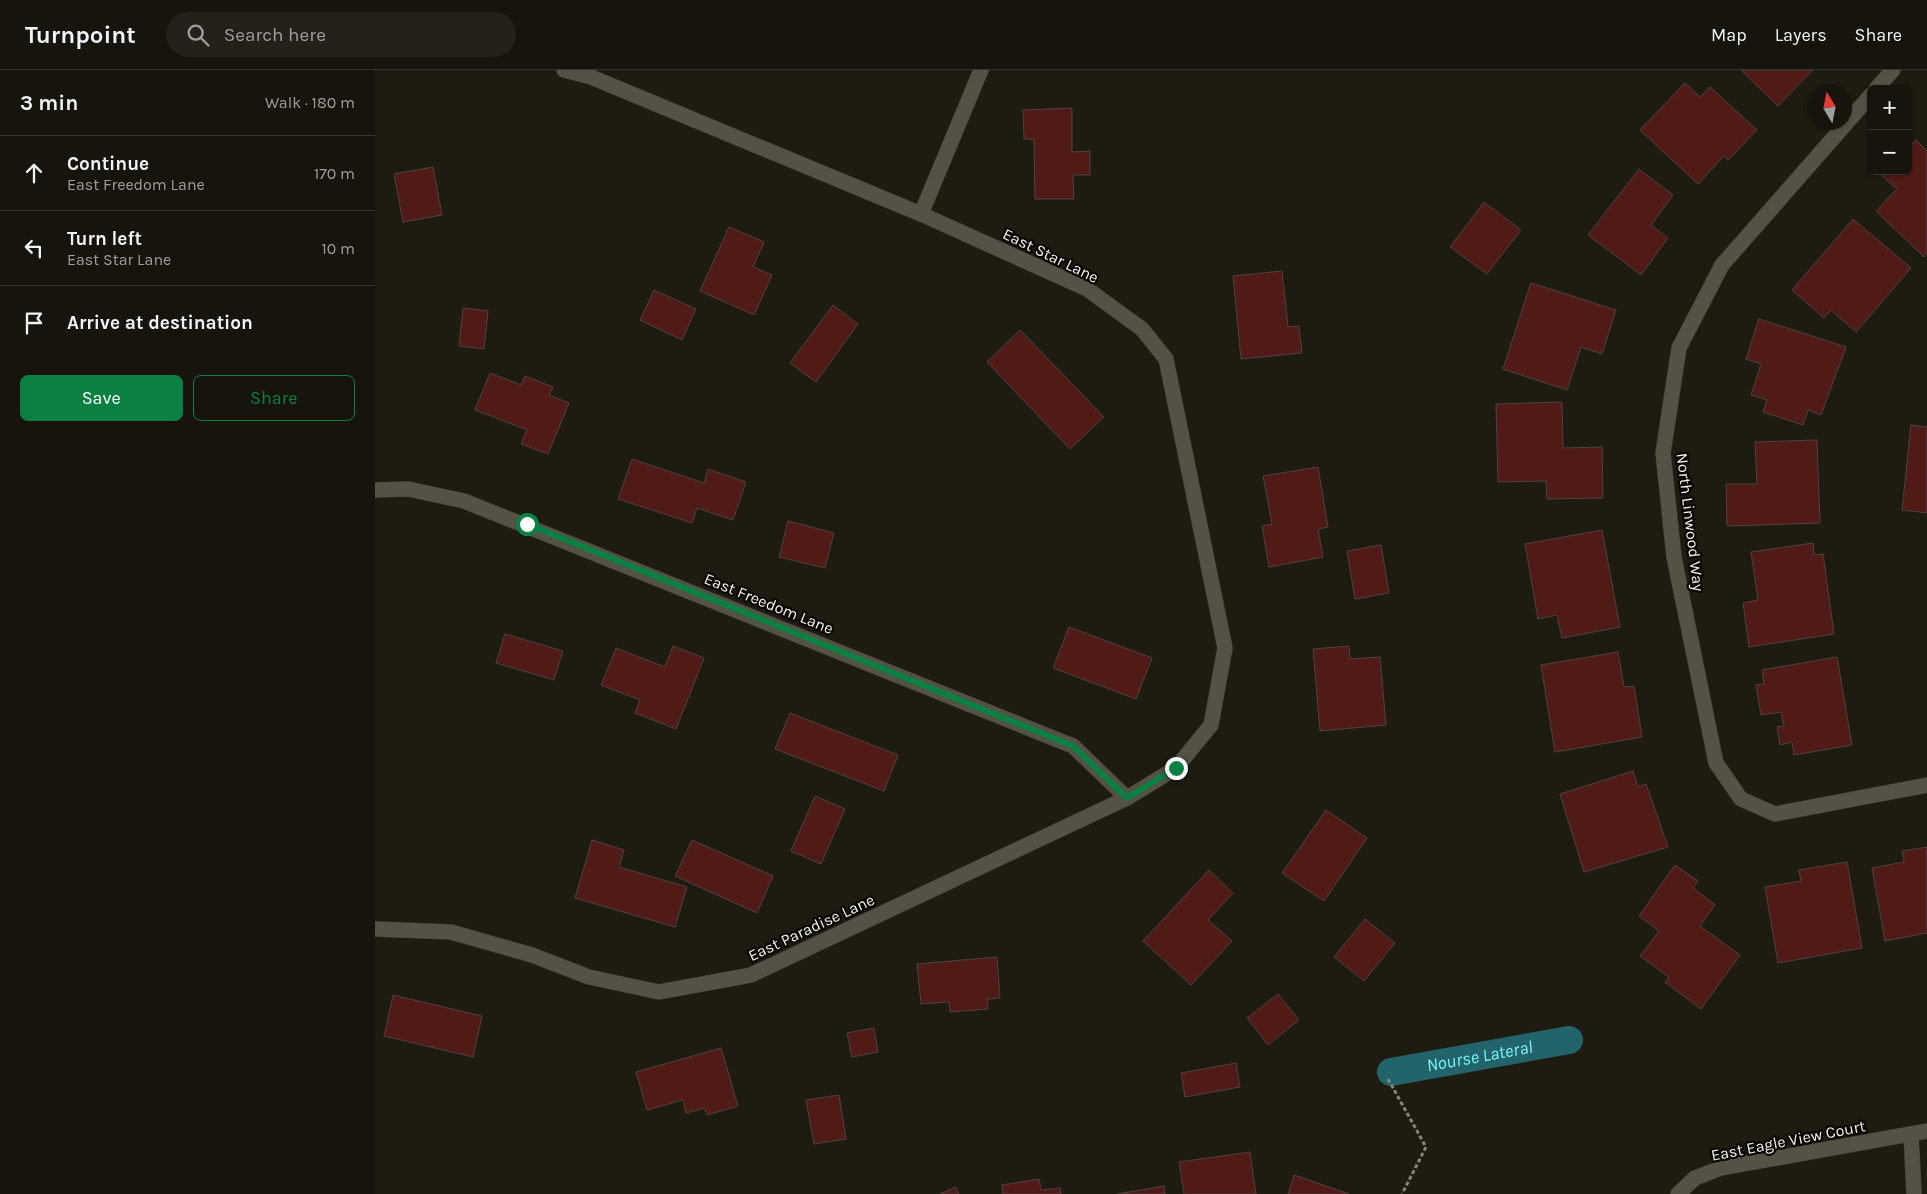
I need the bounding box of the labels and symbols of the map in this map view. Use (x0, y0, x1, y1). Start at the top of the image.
north arrow (1807, 85, 1852, 130)
street label: East Star Lane (1000, 224, 1102, 287)
street label: North Linwood Way (1673, 452, 1708, 593)
route start (516, 513, 539, 536)
street label: East Freedom Lane (701, 569, 836, 638)
route end (1165, 757, 1188, 780)
street label: East Paradise Lane (745, 890, 877, 965)
water label: Nourse Lateral (1425, 1036, 1535, 1076)
street label: East Eagle View Court (1709, 1116, 1867, 1165)

